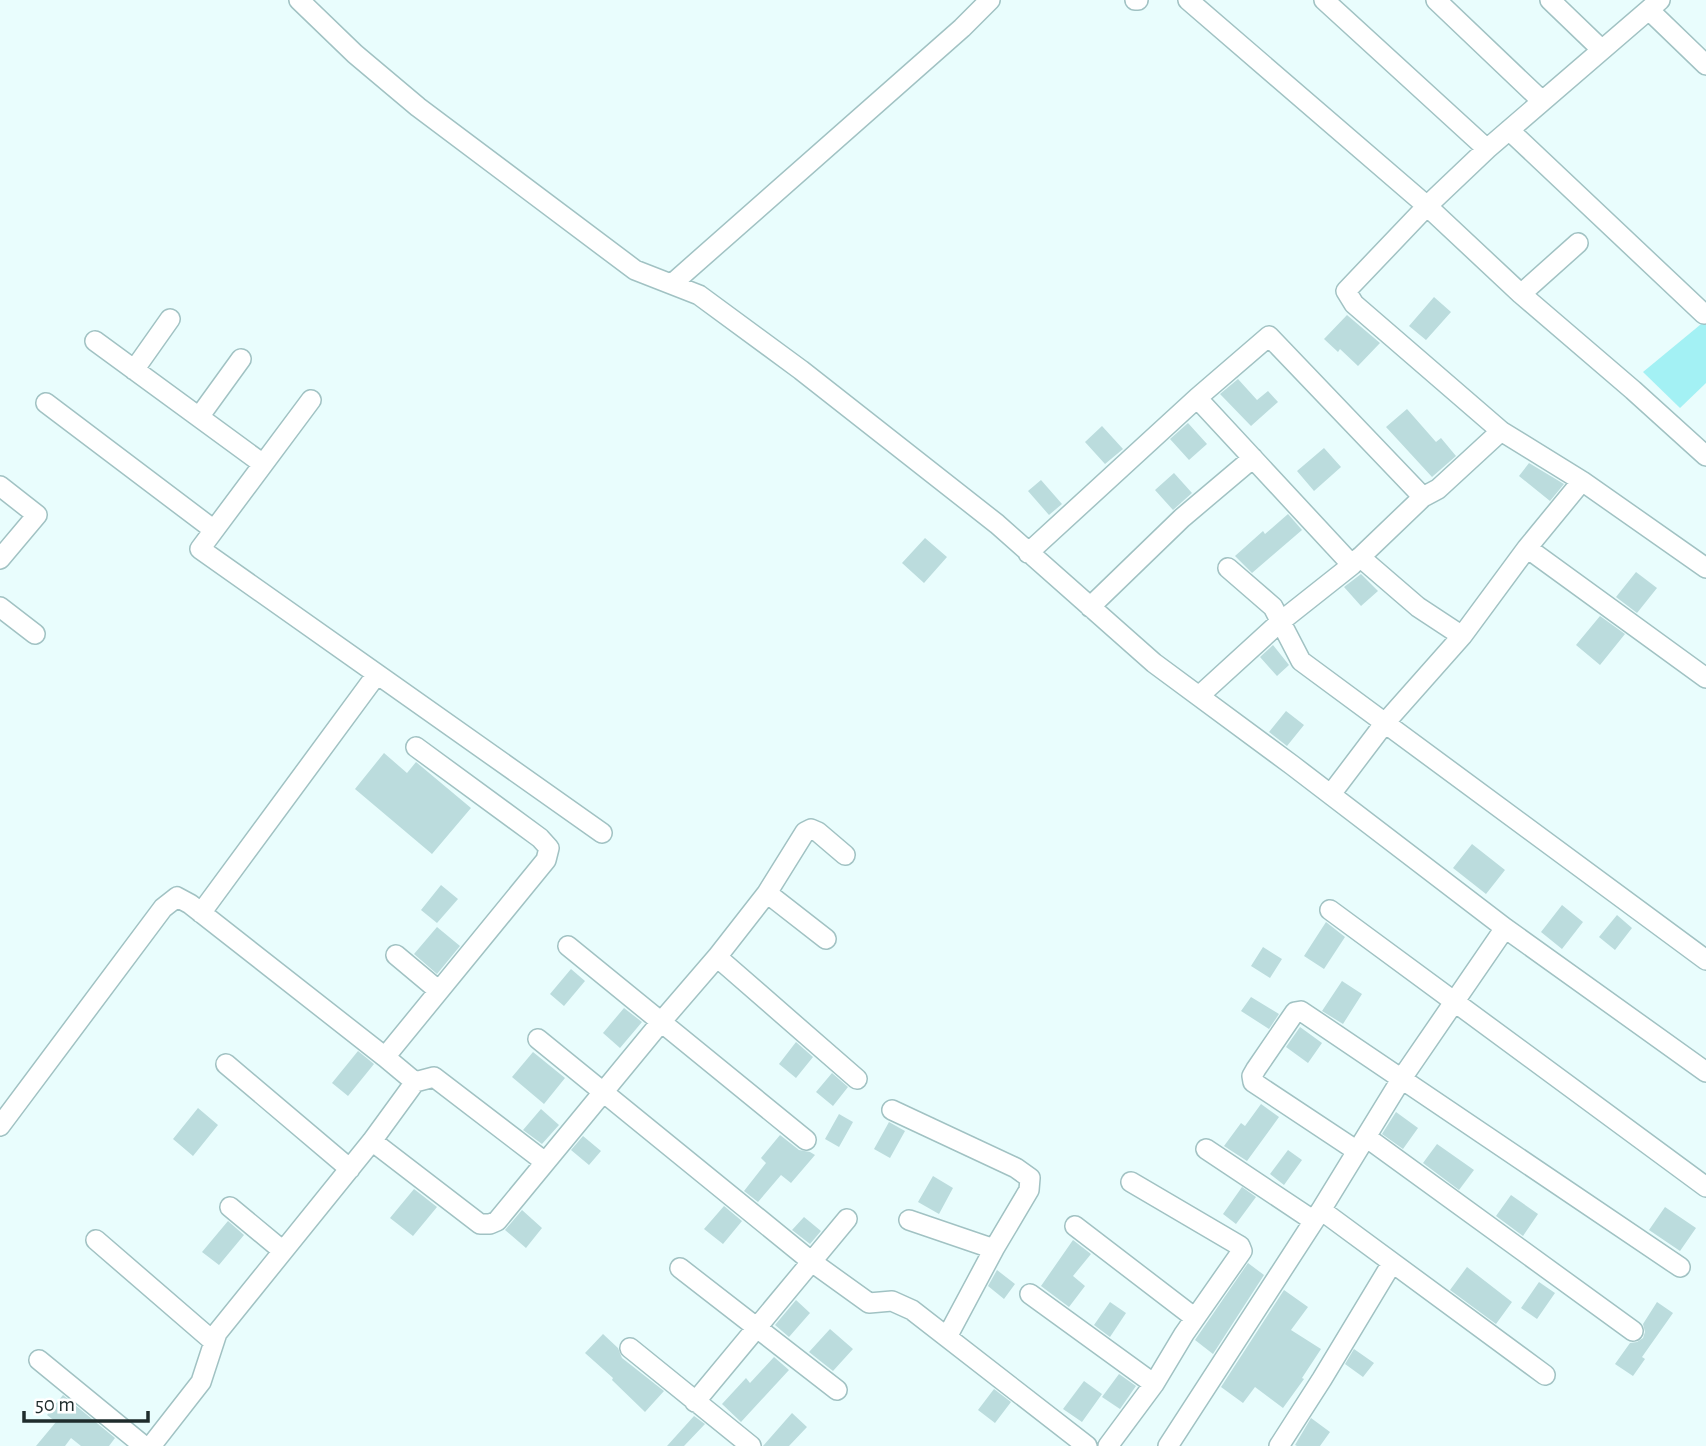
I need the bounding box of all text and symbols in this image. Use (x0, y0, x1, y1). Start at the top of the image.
scale bar (24, 1380, 149, 1424)
text: 50 m (35, 1394, 75, 1415)

